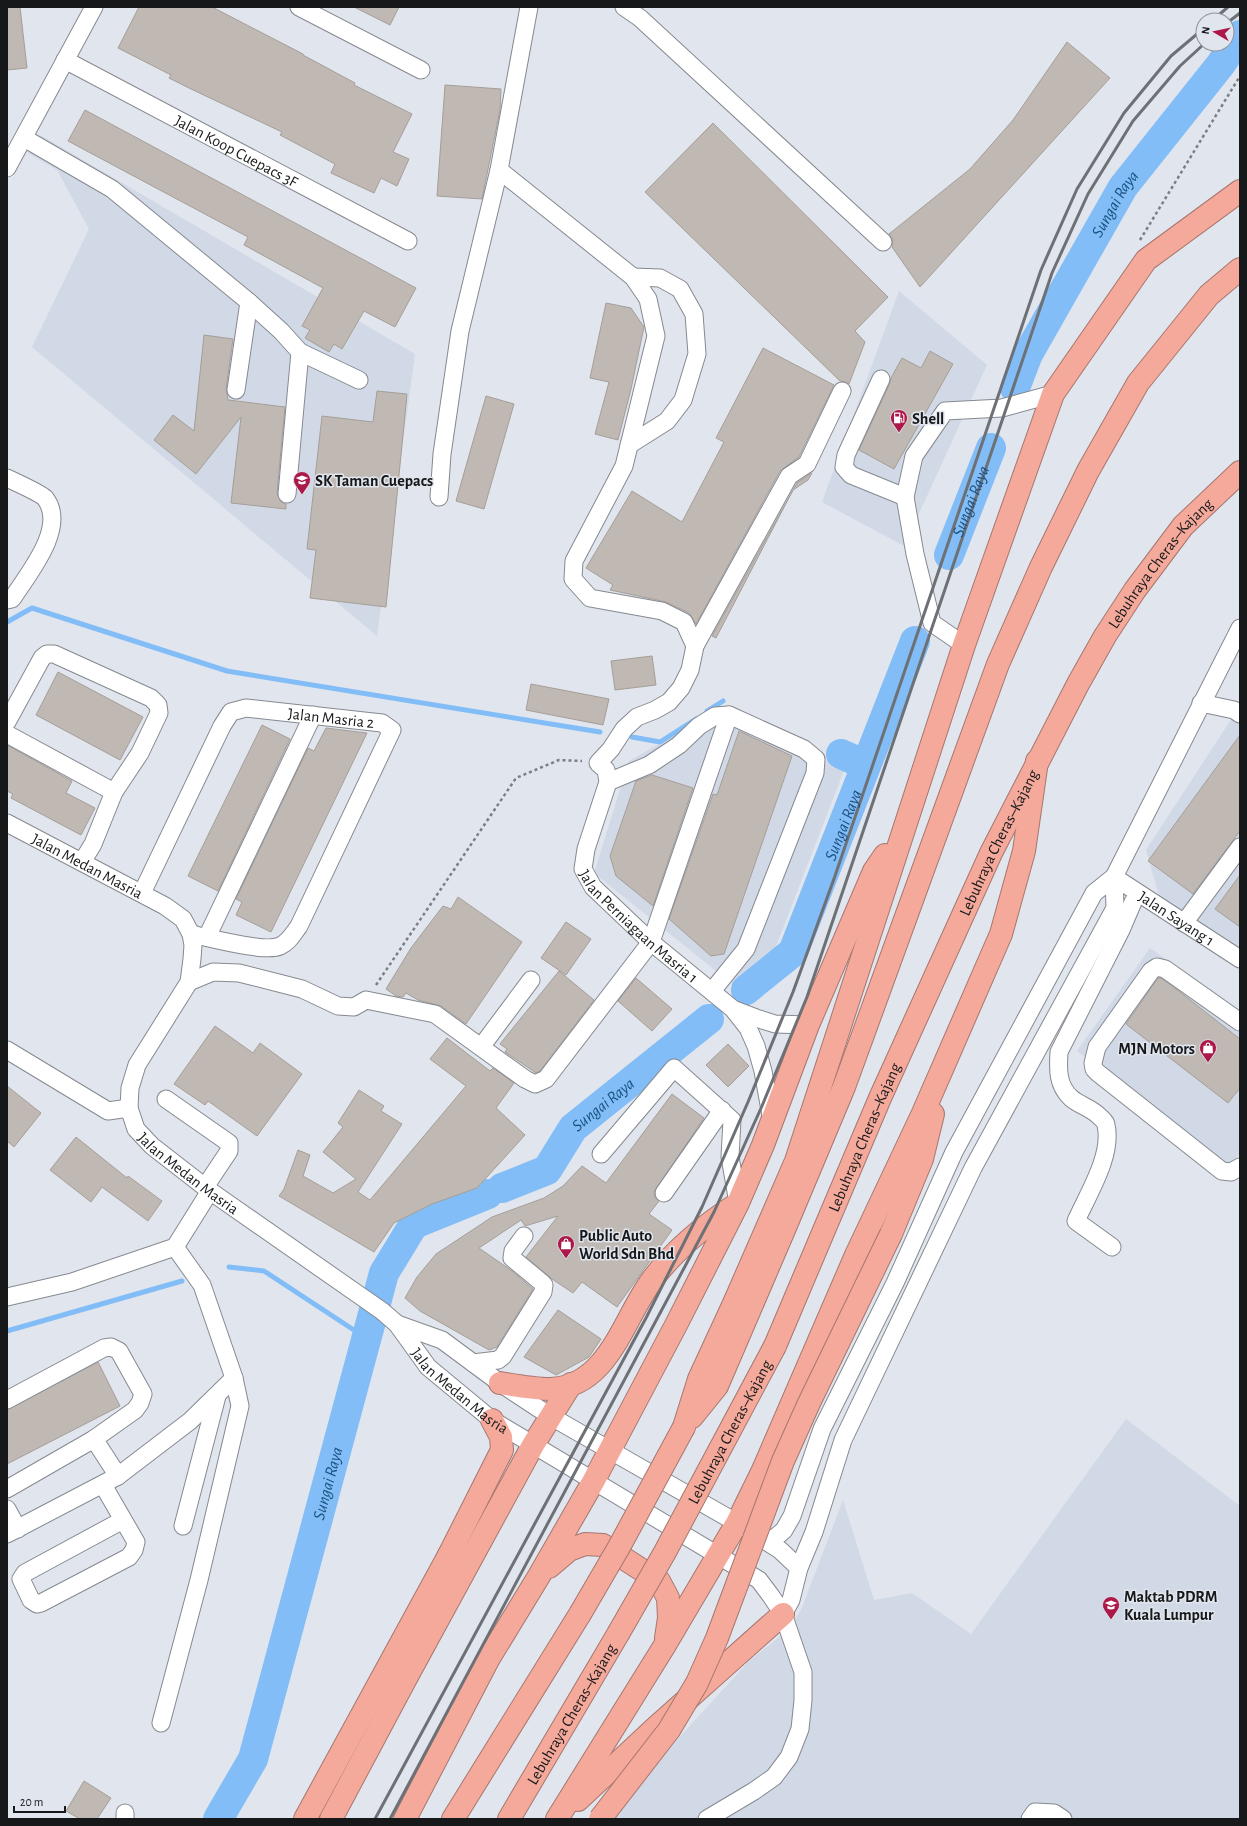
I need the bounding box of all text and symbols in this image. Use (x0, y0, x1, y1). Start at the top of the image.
north arrow (1195, 12, 1235, 52)
text: N (1200, 26, 1212, 35)
street label: Jalan Koop Cuepacs 3F (172, 112, 301, 191)
water label: Sungai Raya (1088, 167, 1142, 240)
fuel station icon: Shell (889, 408, 909, 433)
place label: Shell (912, 411, 944, 427)
water label: Sungai Raya (949, 463, 992, 539)
school or university icon: SK Taman Cuepacs (292, 470, 312, 495)
place label: SK Taman Cuepacs (315, 473, 433, 489)
street label: Lebuhraya Cheras–Kajang (1105, 495, 1216, 631)
street label: Jalan Masria 2 (287, 706, 375, 731)
street label: Lebuhraya Cheras–Kajang (957, 767, 1042, 918)
water label: Sungai Raya (822, 787, 865, 863)
street label: Jalan Medan Masria (29, 831, 145, 902)
street label: Jalan Perniagaan Masria 1 (576, 867, 701, 986)
street label: Jalan Sayang 1 (1136, 888, 1217, 949)
shop icon: MJN Motors (1198, 1038, 1218, 1063)
place label: MJN Motors (1118, 1041, 1195, 1057)
street label: Lebuhraya Cheras–Kajang (826, 1060, 904, 1214)
water label: Sungai Raya (569, 1075, 638, 1135)
street label: Jalan Medan Masria (135, 1130, 241, 1217)
place label: Public Auto World Sdn Bhd (579, 1228, 675, 1262)
shop icon: Public Auto World Sdn Bhd (556, 1234, 576, 1259)
street label: Jalan Medan Masria (408, 1345, 511, 1437)
street label: Lebuhraya Cheras–Kajang (685, 1357, 775, 1507)
water label: Sungai Raya (310, 1445, 346, 1522)
place label: Maktab PDRM Kuala Lumpur (1124, 1589, 1218, 1623)
school or university icon: Maktab PDRM Kuala Lumpur (1101, 1595, 1121, 1620)
street label: Lebuhraya Cheras–Kajang (524, 1641, 619, 1788)
scale bar (14, 1788, 65, 1814)
text: 20 m (20, 1796, 43, 1808)

